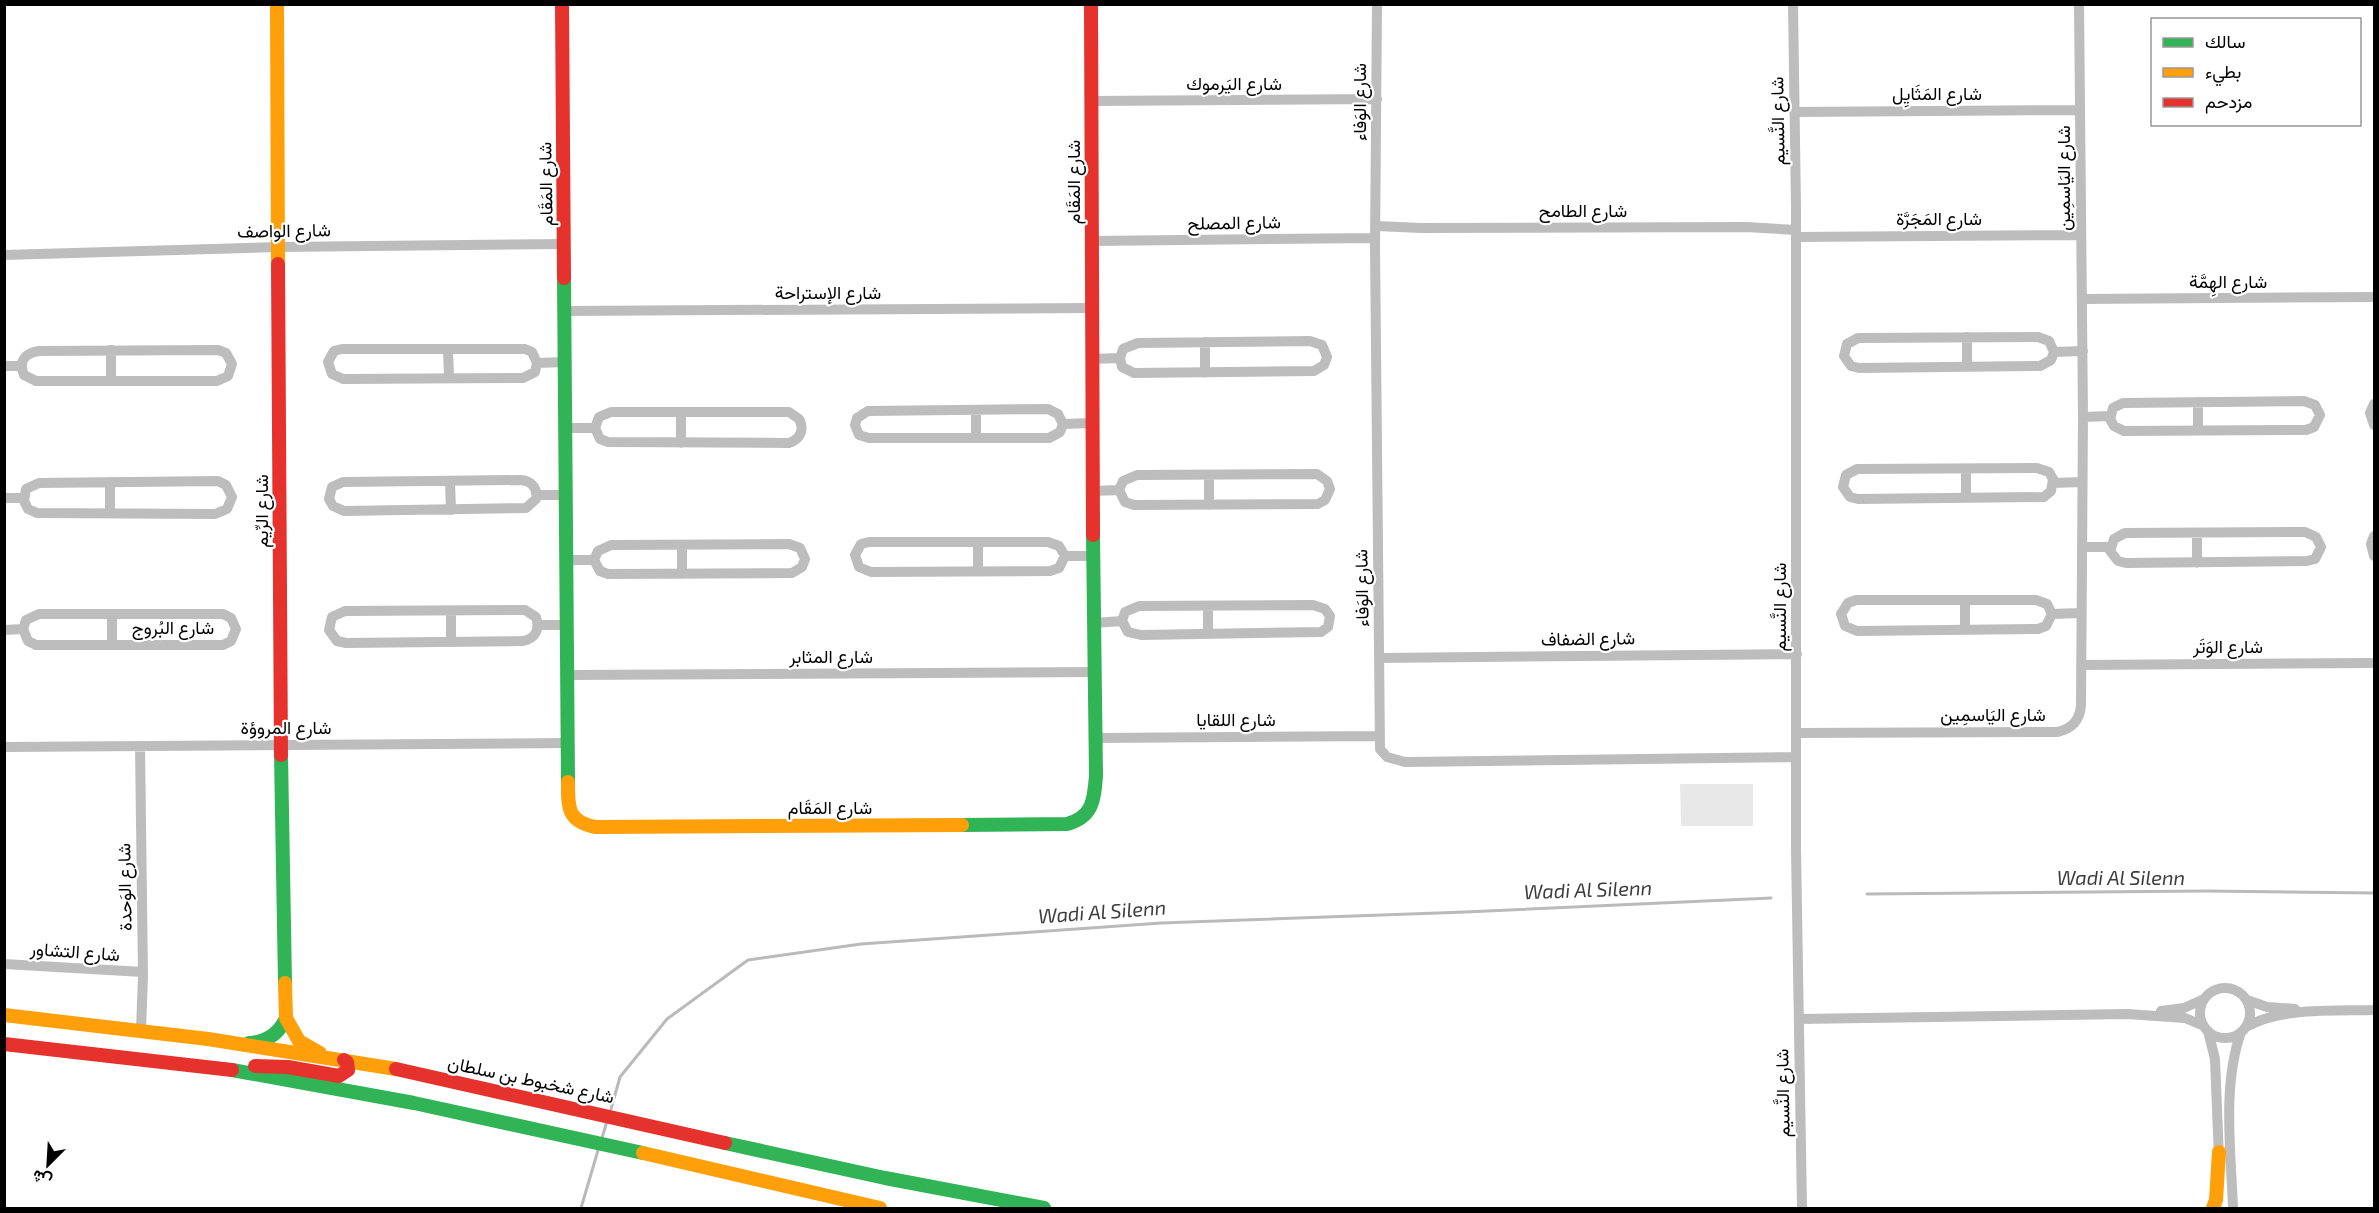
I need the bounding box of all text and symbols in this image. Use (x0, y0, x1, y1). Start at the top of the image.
legend (2151, 18, 2361, 126)
text: سالك (2205, 30, 2245, 52)
text: بطيء (2205, 60, 2241, 87)
street label: شارع الوَفاء (1348, 63, 1372, 141)
street label: شارع اليَرموك (1186, 72, 1282, 96)
street label: شارع النَّسيم (1765, 76, 1791, 166)
street label: شارع المَثَايِل (1892, 82, 1982, 108)
text: مزدحم (2205, 90, 2252, 114)
street label: شارع اليَاسمِين (2052, 125, 2076, 231)
street label: شارع المَقَام (1062, 140, 1086, 224)
street label: شارع المَقَام (533, 142, 559, 226)
street label: شارع الطامح (1539, 199, 1627, 223)
street label: شارع المَجَرَّة (1896, 207, 1982, 231)
street label: شارع المصلح (1187, 210, 1281, 236)
street label: شارع الواصف (237, 218, 331, 244)
street label: شارع الهِمَّة (2189, 270, 2267, 297)
street label: شارع الإستراحة (775, 281, 881, 305)
street label: شارع الرِّيم (250, 474, 274, 548)
street label: شارع الوَفاء (1349, 549, 1375, 627)
street label: شارع النَّسيم (1768, 563, 1792, 651)
street label: شارع البُروج (132, 616, 214, 640)
street label: شارع الضفاف (1541, 626, 1635, 652)
street label: شارع الوَتَر (2192, 635, 2263, 659)
street label: شارع المثابر (788, 645, 873, 669)
street label: شارع اليَاسمِين (1940, 703, 2046, 727)
street label: شارع اللقايا (1196, 708, 1276, 732)
street label: شارع المروؤة (241, 716, 331, 740)
street label: شارع المَقَام (788, 796, 872, 820)
street label: شارع الوَحدة (112, 843, 138, 931)
water label: Wadi Al Silenn (2057, 865, 2185, 889)
water label: Wadi Al Silenn (1523, 875, 1653, 903)
water label: Wadi Al Silenn (1037, 895, 1167, 927)
street label: شارع التشاور (28, 937, 121, 967)
street label: شارع النَّسيم (1770, 1048, 1796, 1138)
street label: شارع شخبوط بن سلطان (446, 1051, 616, 1109)
north arrow (18, 1135, 78, 1195)
text: ش (29, 1166, 55, 1192)

